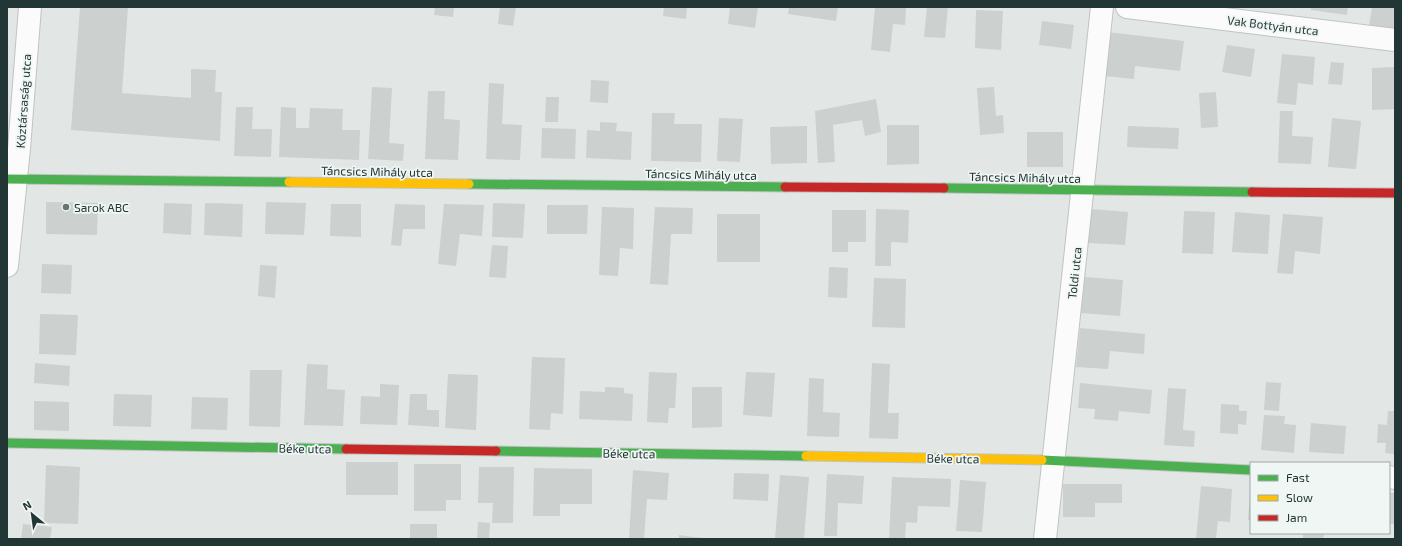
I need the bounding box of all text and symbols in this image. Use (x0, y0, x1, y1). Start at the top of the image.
street label: Vak Bottyán utca (1226, 12, 1320, 38)
street label: Köztársaság utca (13, 53, 33, 149)
street label: Táncsics Mihály utca (321, 163, 433, 179)
street label: Táncsics Mihály utca (645, 166, 757, 182)
street label: Táncsics Mihály utca (969, 169, 1081, 185)
place label: Sarok ABC (74, 200, 129, 214)
marker: Sarok ABC (61, 202, 71, 212)
street label: Toldi utca (1064, 246, 1084, 300)
street label: Béke utca (278, 441, 332, 455)
street label: Béke utca (602, 446, 656, 460)
street label: Béke utca (926, 451, 980, 465)
legend (1250, 462, 1390, 534)
text: Fast (1286, 470, 1310, 484)
text: Slow (1286, 490, 1313, 504)
north arrow (12, 494, 52, 534)
text: N (20, 497, 34, 512)
text: Jam (1286, 510, 1307, 524)

